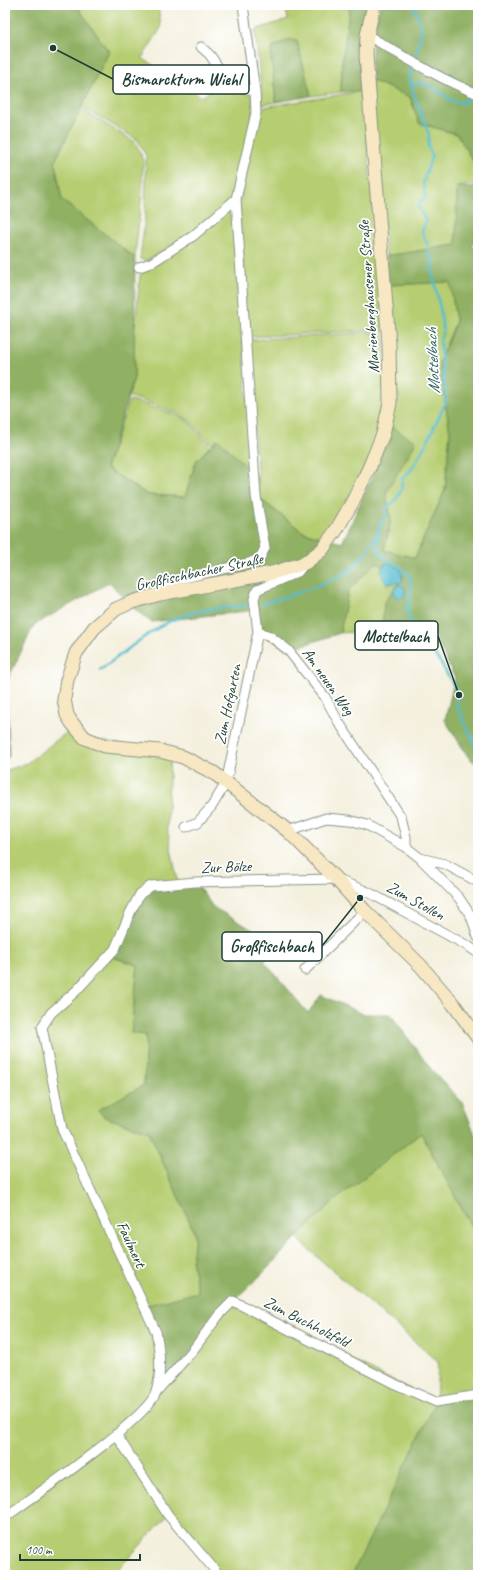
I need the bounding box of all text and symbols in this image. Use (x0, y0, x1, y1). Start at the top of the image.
callout: Bismarckturm Wiehl (113, 65, 249, 94)
text: Bismarckturm Wiehl (121, 69, 245, 90)
street label: Marienberghausener Straße (354, 218, 384, 374)
water label: Mottelbach (420, 326, 445, 394)
street label: Großfischbacher Straße (134, 548, 266, 595)
callout: Mottelbach (355, 621, 438, 650)
text: Mottelbach (362, 626, 431, 647)
street label: Am neuen Weg (298, 644, 359, 720)
street label: Zum Hofgarten (210, 661, 246, 746)
street label: Zur Bölze (201, 856, 253, 878)
street label: Zum Stollen (383, 877, 449, 925)
callout: Großfischbach (222, 932, 322, 961)
text: Großfischbach (230, 936, 315, 957)
street label: Faulmert (112, 1218, 151, 1272)
street label: Zum Buchholzfeld (260, 1292, 355, 1353)
scale bar (20, 1536, 140, 1562)
text: 100 m (26, 1542, 53, 1558)

